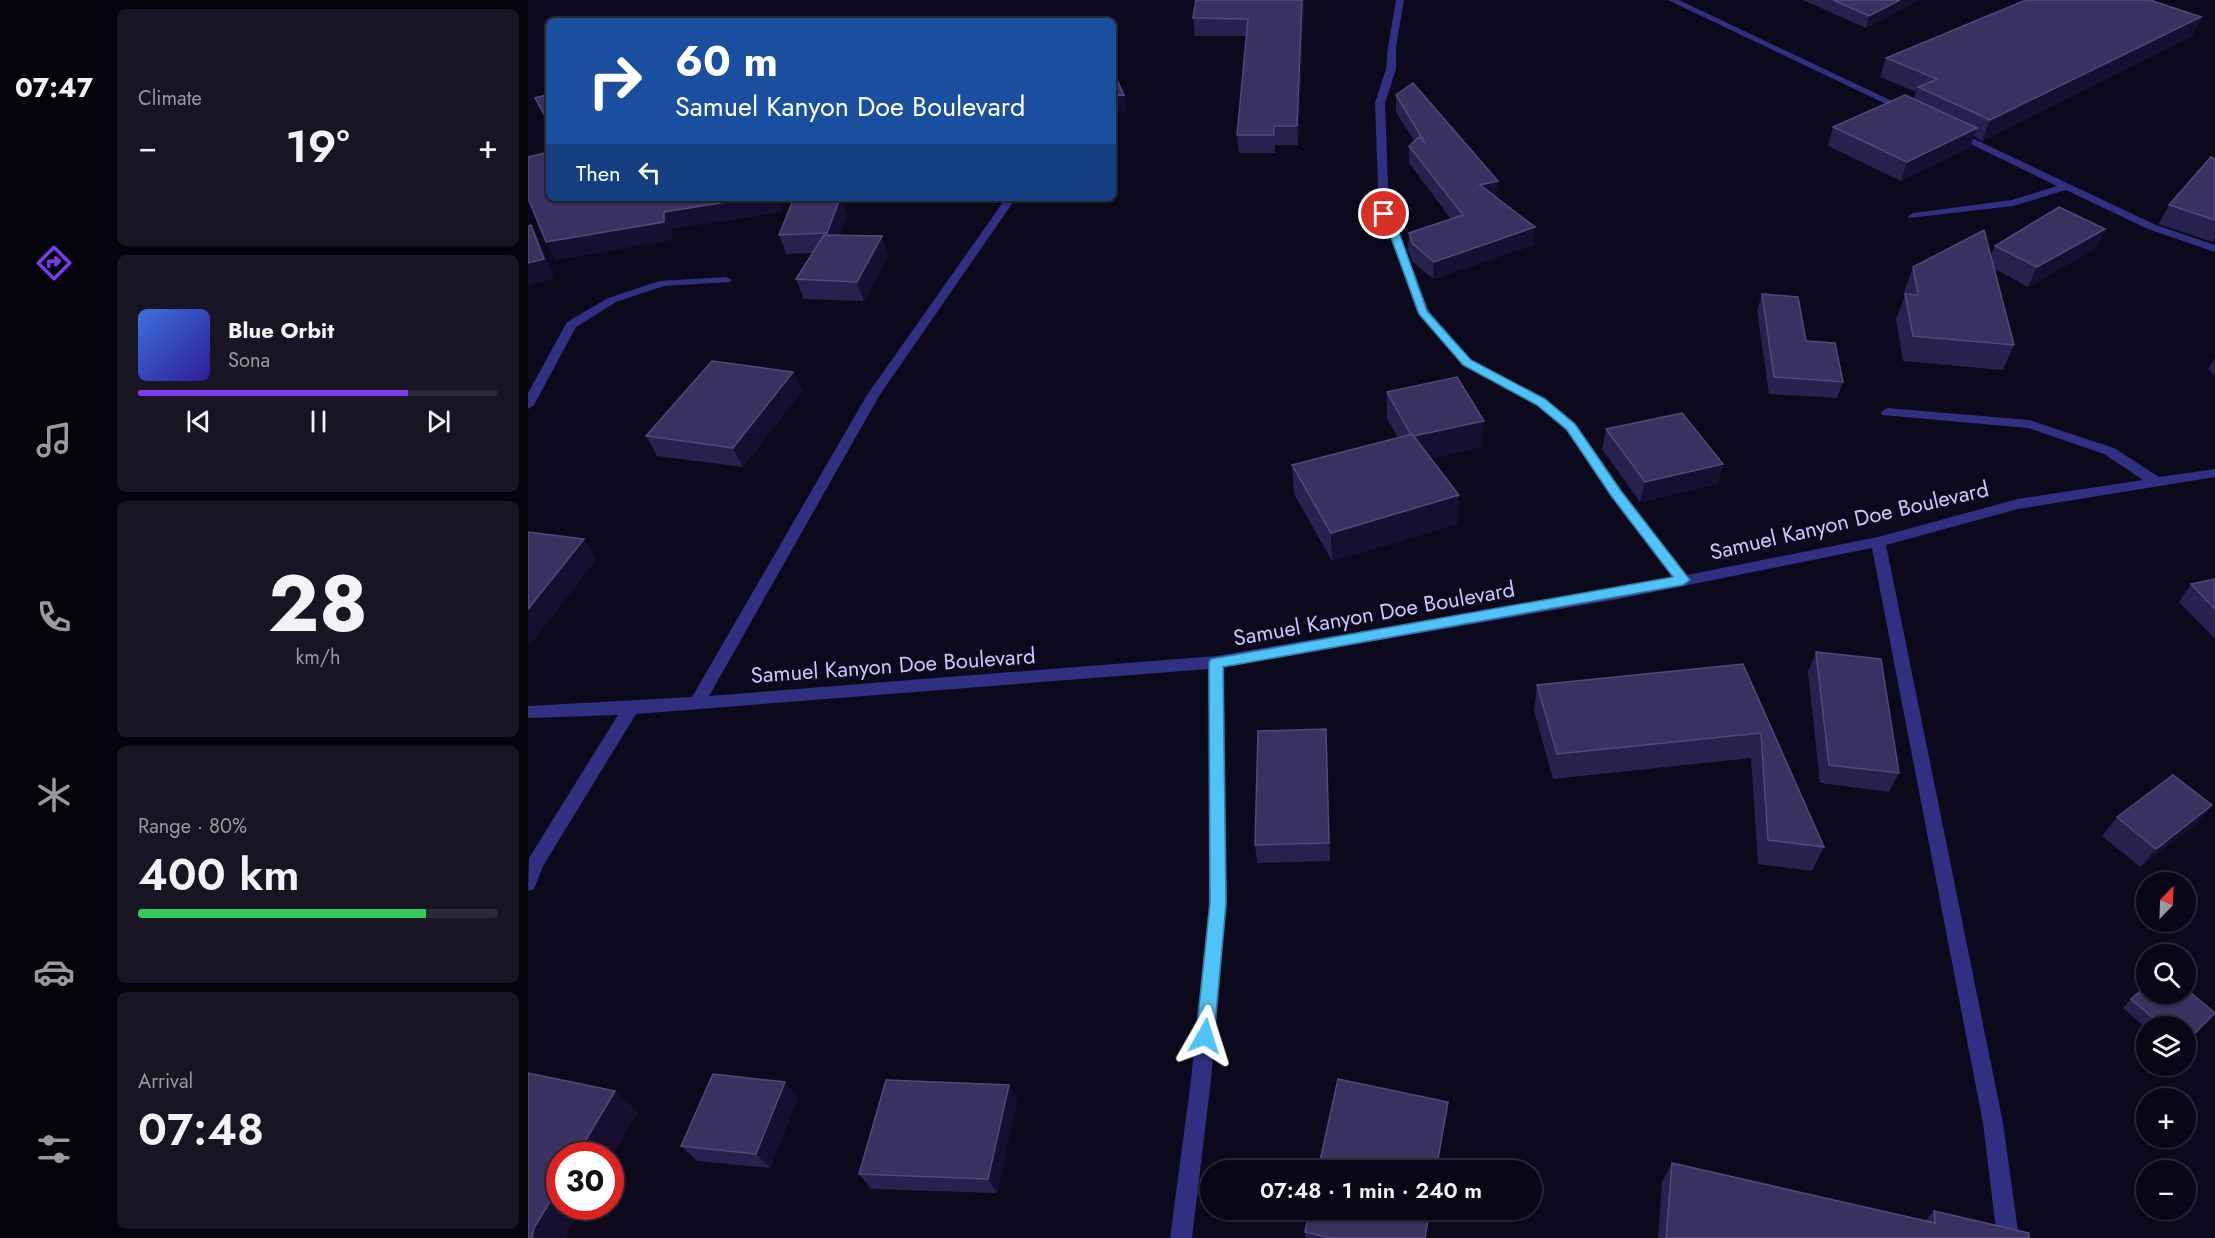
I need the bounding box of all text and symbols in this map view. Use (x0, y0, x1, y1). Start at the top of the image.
text: 60 m (675, 31, 778, 92)
icon: right (576, 42, 654, 120)
text: 07:47 (15, 68, 93, 107)
text: Climate (138, 84, 202, 113)
text: Samuel Kanyon Doe Boulevard (675, 87, 1025, 126)
text: 19° (286, 114, 350, 179)
text: − (138, 123, 157, 170)
text: + (478, 123, 498, 170)
icon: left (633, 156, 666, 189)
text: Then (576, 157, 621, 189)
pin (1358, 188, 1409, 239)
icon: arrive (1367, 197, 1400, 230)
icon: directions (33, 242, 75, 284)
text: Blue Orbit (228, 314, 334, 346)
text: Sona (228, 346, 270, 375)
icon: previous (182, 405, 215, 438)
icon: pause (302, 405, 335, 438)
icon: next (422, 405, 455, 438)
icon: music (33, 419, 75, 461)
street label: Samuel Kanyon Doe Boulevard (1706, 472, 1992, 568)
text: 28 (268, 548, 368, 660)
street label: Samuel Kanyon Doe Boulevard (1231, 572, 1517, 654)
icon: phone (33, 596, 75, 638)
street label: Samuel Kanyon Doe Boulevard (750, 639, 1036, 691)
text: km/h (295, 643, 341, 672)
icon: climate (33, 774, 75, 816)
text: Range · 80% (138, 812, 247, 841)
text: 400 km (138, 842, 300, 907)
north arrow (2136, 872, 2196, 932)
map controls (2136, 872, 2196, 1220)
button: search (2136, 944, 2196, 1004)
icon: car (33, 951, 75, 993)
position arrow (1173, 1004, 1237, 1068)
button: layers (2136, 1016, 2196, 1076)
text: Arrival (138, 1067, 193, 1096)
button: + (2136, 1088, 2196, 1148)
text: 07:48 (138, 1097, 264, 1162)
icon: filters (33, 1128, 75, 1170)
speed limit sign: 30 (546, 1142, 624, 1220)
button: − (2136, 1160, 2196, 1220)
text: 07:48 · 1 min · 240 m (1260, 1174, 1482, 1206)

